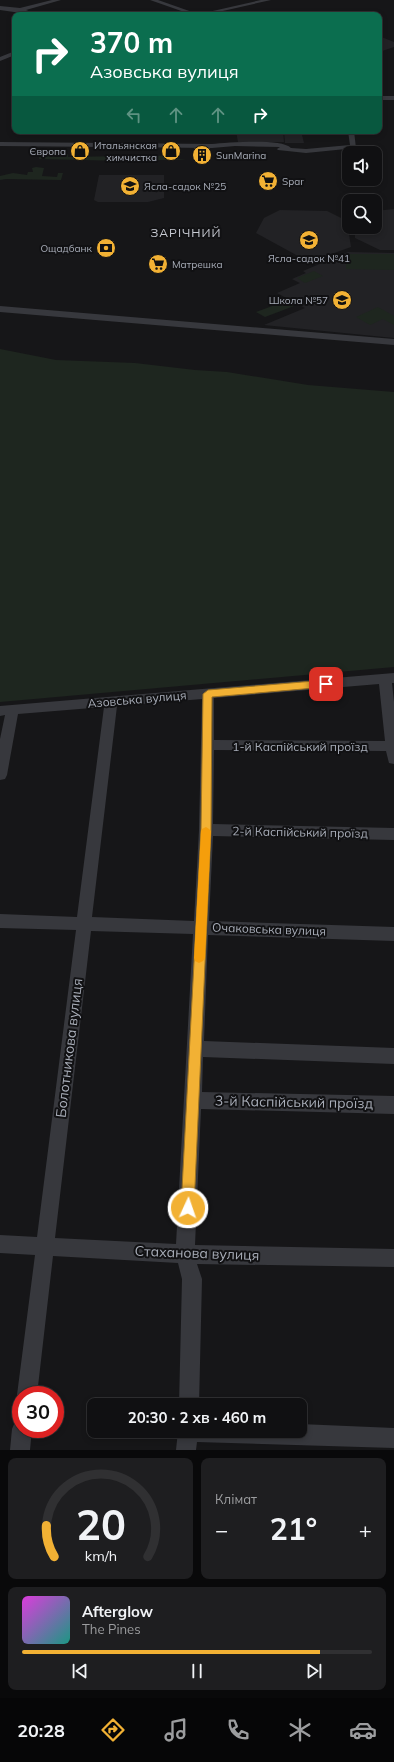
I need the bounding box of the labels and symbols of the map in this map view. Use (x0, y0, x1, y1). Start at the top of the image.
place label: Итальянская химчистка (94, 139, 157, 164)
shop icon: Європа (69, 140, 91, 162)
shop icon: Итальянская химчистка (160, 140, 182, 162)
building icon: SunMarina (191, 144, 213, 166)
place label: Європа (30, 145, 66, 158)
place label: SunMarina (216, 149, 266, 162)
supermarket icon: Spar (257, 170, 279, 192)
school or university icon: Ясла-садок №25 (119, 175, 141, 197)
place label: Spar (282, 175, 304, 188)
place label: Ясла-садок №25 (144, 180, 226, 193)
district label: ЗАРІЧНИЙ (151, 225, 221, 240)
school or university icon: Ясла-садок №41 (298, 229, 320, 251)
bank icon: Ощадбанк (95, 237, 117, 259)
place label: Ощадбанк (40, 242, 93, 255)
place label: Ясла-садок №41 (268, 252, 350, 265)
supermarket icon: Матрешка (147, 253, 169, 275)
place label: Матрешка (172, 258, 223, 271)
school or university icon: Школа №57 (331, 289, 353, 311)
place label: Школа №57 (269, 294, 328, 307)
pin (309, 667, 343, 701)
street label: Азовська вулиця (87, 687, 187, 711)
street label: 1-й Каспійський проїзд (232, 739, 368, 754)
street label: 2-й Каспійський проїзд (232, 823, 368, 841)
street label: Очаковська вулиця (212, 920, 326, 938)
street label: Болотникова вулиця (52, 977, 86, 1119)
street label: 3-й Каспійський проїзд (215, 1092, 374, 1112)
position arrow (167, 1187, 209, 1229)
street label: Стаханова вулиця (134, 1242, 260, 1264)
speed limit sign: 30 (12, 1386, 64, 1438)

